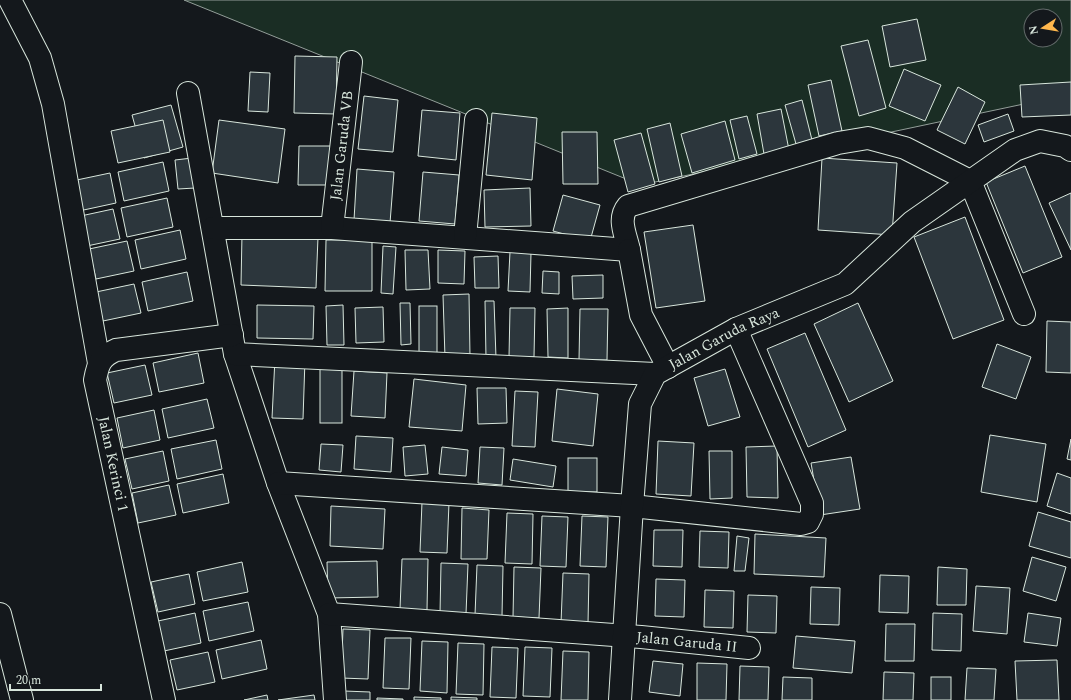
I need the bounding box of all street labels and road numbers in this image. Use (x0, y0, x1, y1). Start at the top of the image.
street label: Jalan Garuda VB (324, 89, 359, 202)
street label: Jalan Garuda Raya (664, 301, 783, 376)
street label: Jalan Kerinci 1 (92, 414, 134, 514)
street label: Jalan Garuda II (636, 625, 739, 658)

